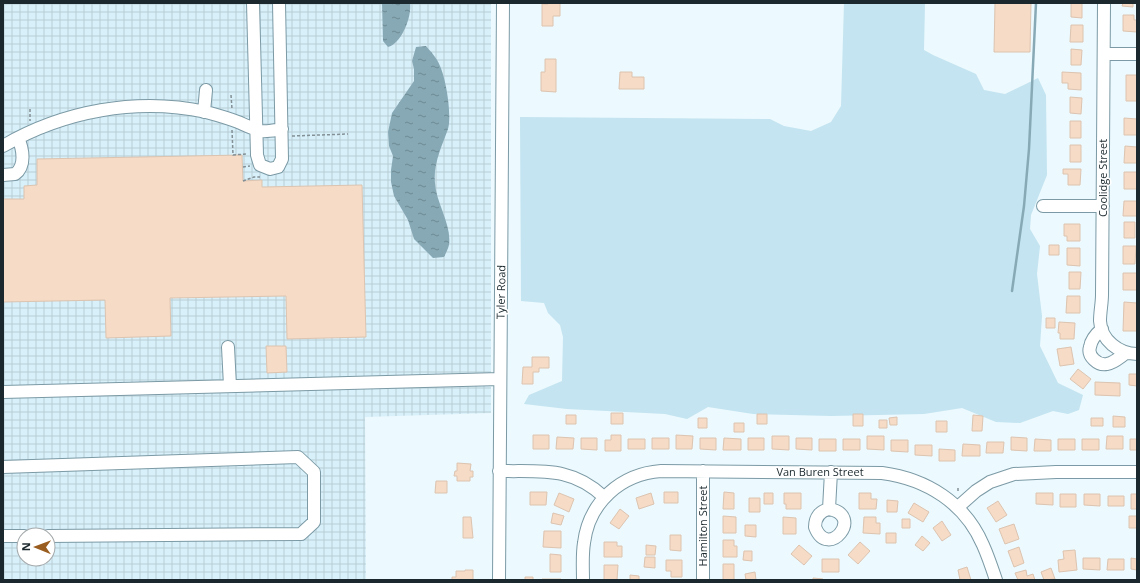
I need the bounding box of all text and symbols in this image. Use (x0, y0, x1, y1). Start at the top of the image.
street label: Coolidge Street (1095, 139, 1110, 217)
street label: Tyler Road (493, 265, 508, 319)
street label: Van Buren Street (776, 464, 864, 479)
street label: Hamilton Street (695, 486, 710, 566)
north arrow (16, 527, 56, 567)
text: N (18, 542, 33, 551)

